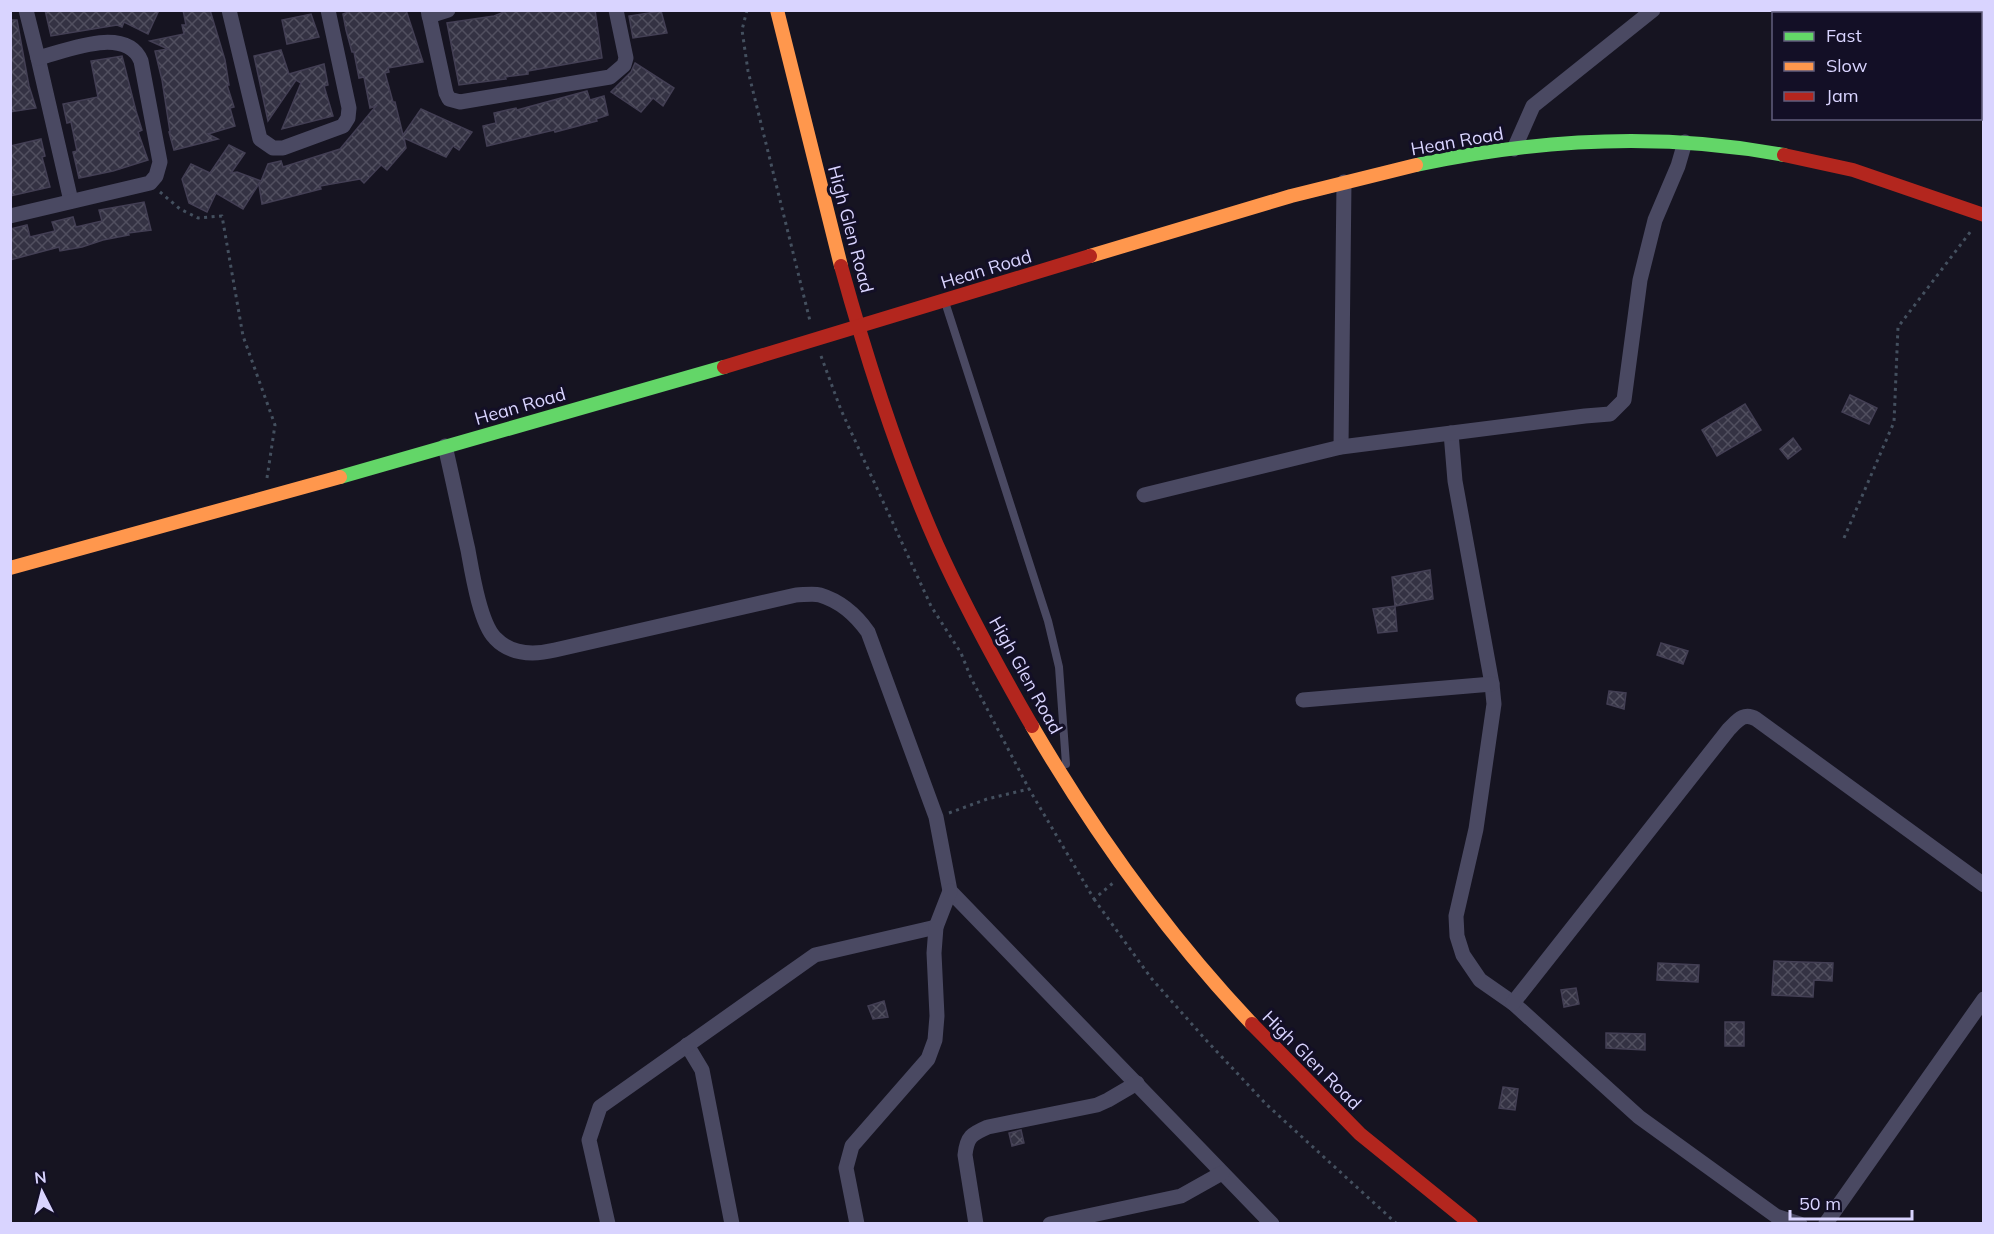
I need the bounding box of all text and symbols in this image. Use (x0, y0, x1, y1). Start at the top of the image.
legend (1772, 12, 1982, 120)
text: Fast (1826, 24, 1862, 47)
text: Slow (1826, 54, 1868, 77)
text: Jam (1826, 84, 1859, 107)
street label: Hean Road (1409, 122, 1505, 160)
street label: High Glen Road (823, 163, 879, 295)
street label: Hean Road (938, 244, 1034, 294)
street label: Hean Road (472, 382, 568, 430)
street label: High Glen Road (984, 612, 1068, 738)
street label: High Glen Road (1258, 1006, 1366, 1114)
north arrow (12, 1162, 72, 1222)
text: N (33, 1167, 47, 1188)
scale bar (1790, 1183, 1912, 1221)
text: 50 m (1799, 1192, 1841, 1215)

